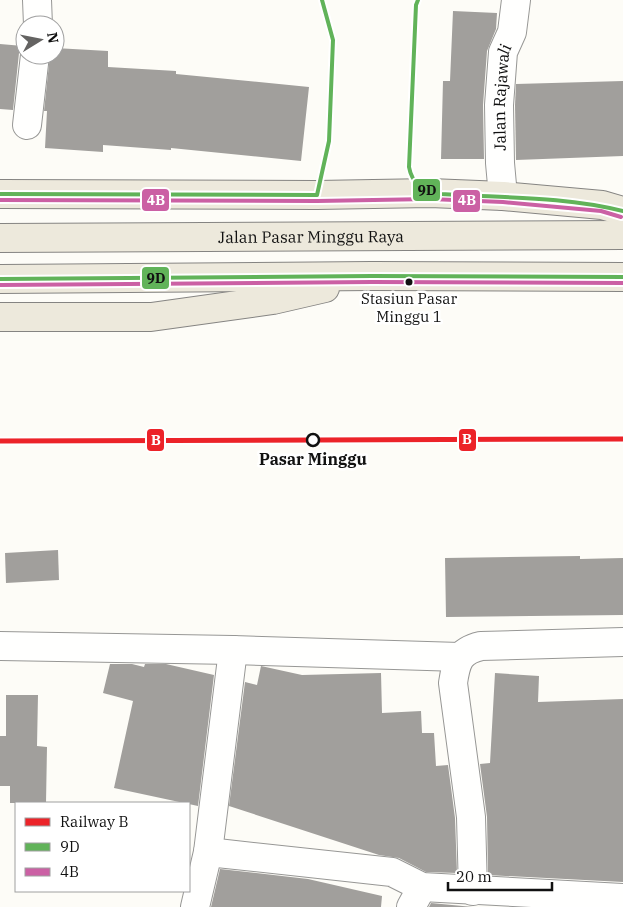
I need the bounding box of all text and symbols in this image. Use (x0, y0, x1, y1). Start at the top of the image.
north arrow (15, 15, 65, 65)
text: N (43, 31, 63, 45)
street label: Jalan Rajawali (489, 40, 516, 151)
line badge: 9D (412, 178, 441, 202)
text: 9D (418, 181, 436, 199)
line badge: 4B (141, 188, 170, 212)
line badge: 4B (452, 189, 481, 213)
text: 4B (147, 191, 165, 209)
text: 4B (458, 191, 476, 209)
street label: Jalan Pasar Minggu Raya (218, 226, 404, 247)
line badge: 9D (141, 266, 170, 290)
text: 9D (147, 269, 165, 287)
marker: Stasiun Pasar Minggu 1 (404, 277, 414, 287)
place label: Stasiun Pasar Minggu 1 (361, 289, 457, 326)
line badge: B (146, 428, 165, 452)
line badge: B (458, 428, 477, 452)
text: B (462, 430, 472, 448)
text: B (151, 431, 161, 449)
marker: Pasar Minggu (306, 433, 320, 447)
place label: Pasar Minggu (259, 449, 367, 469)
legend (15, 802, 190, 892)
text: Railway B (60, 812, 129, 831)
text: 9D (60, 837, 80, 856)
scale bar (448, 860, 552, 892)
text: 4B (60, 862, 79, 881)
text: 20 m (456, 867, 492, 886)

